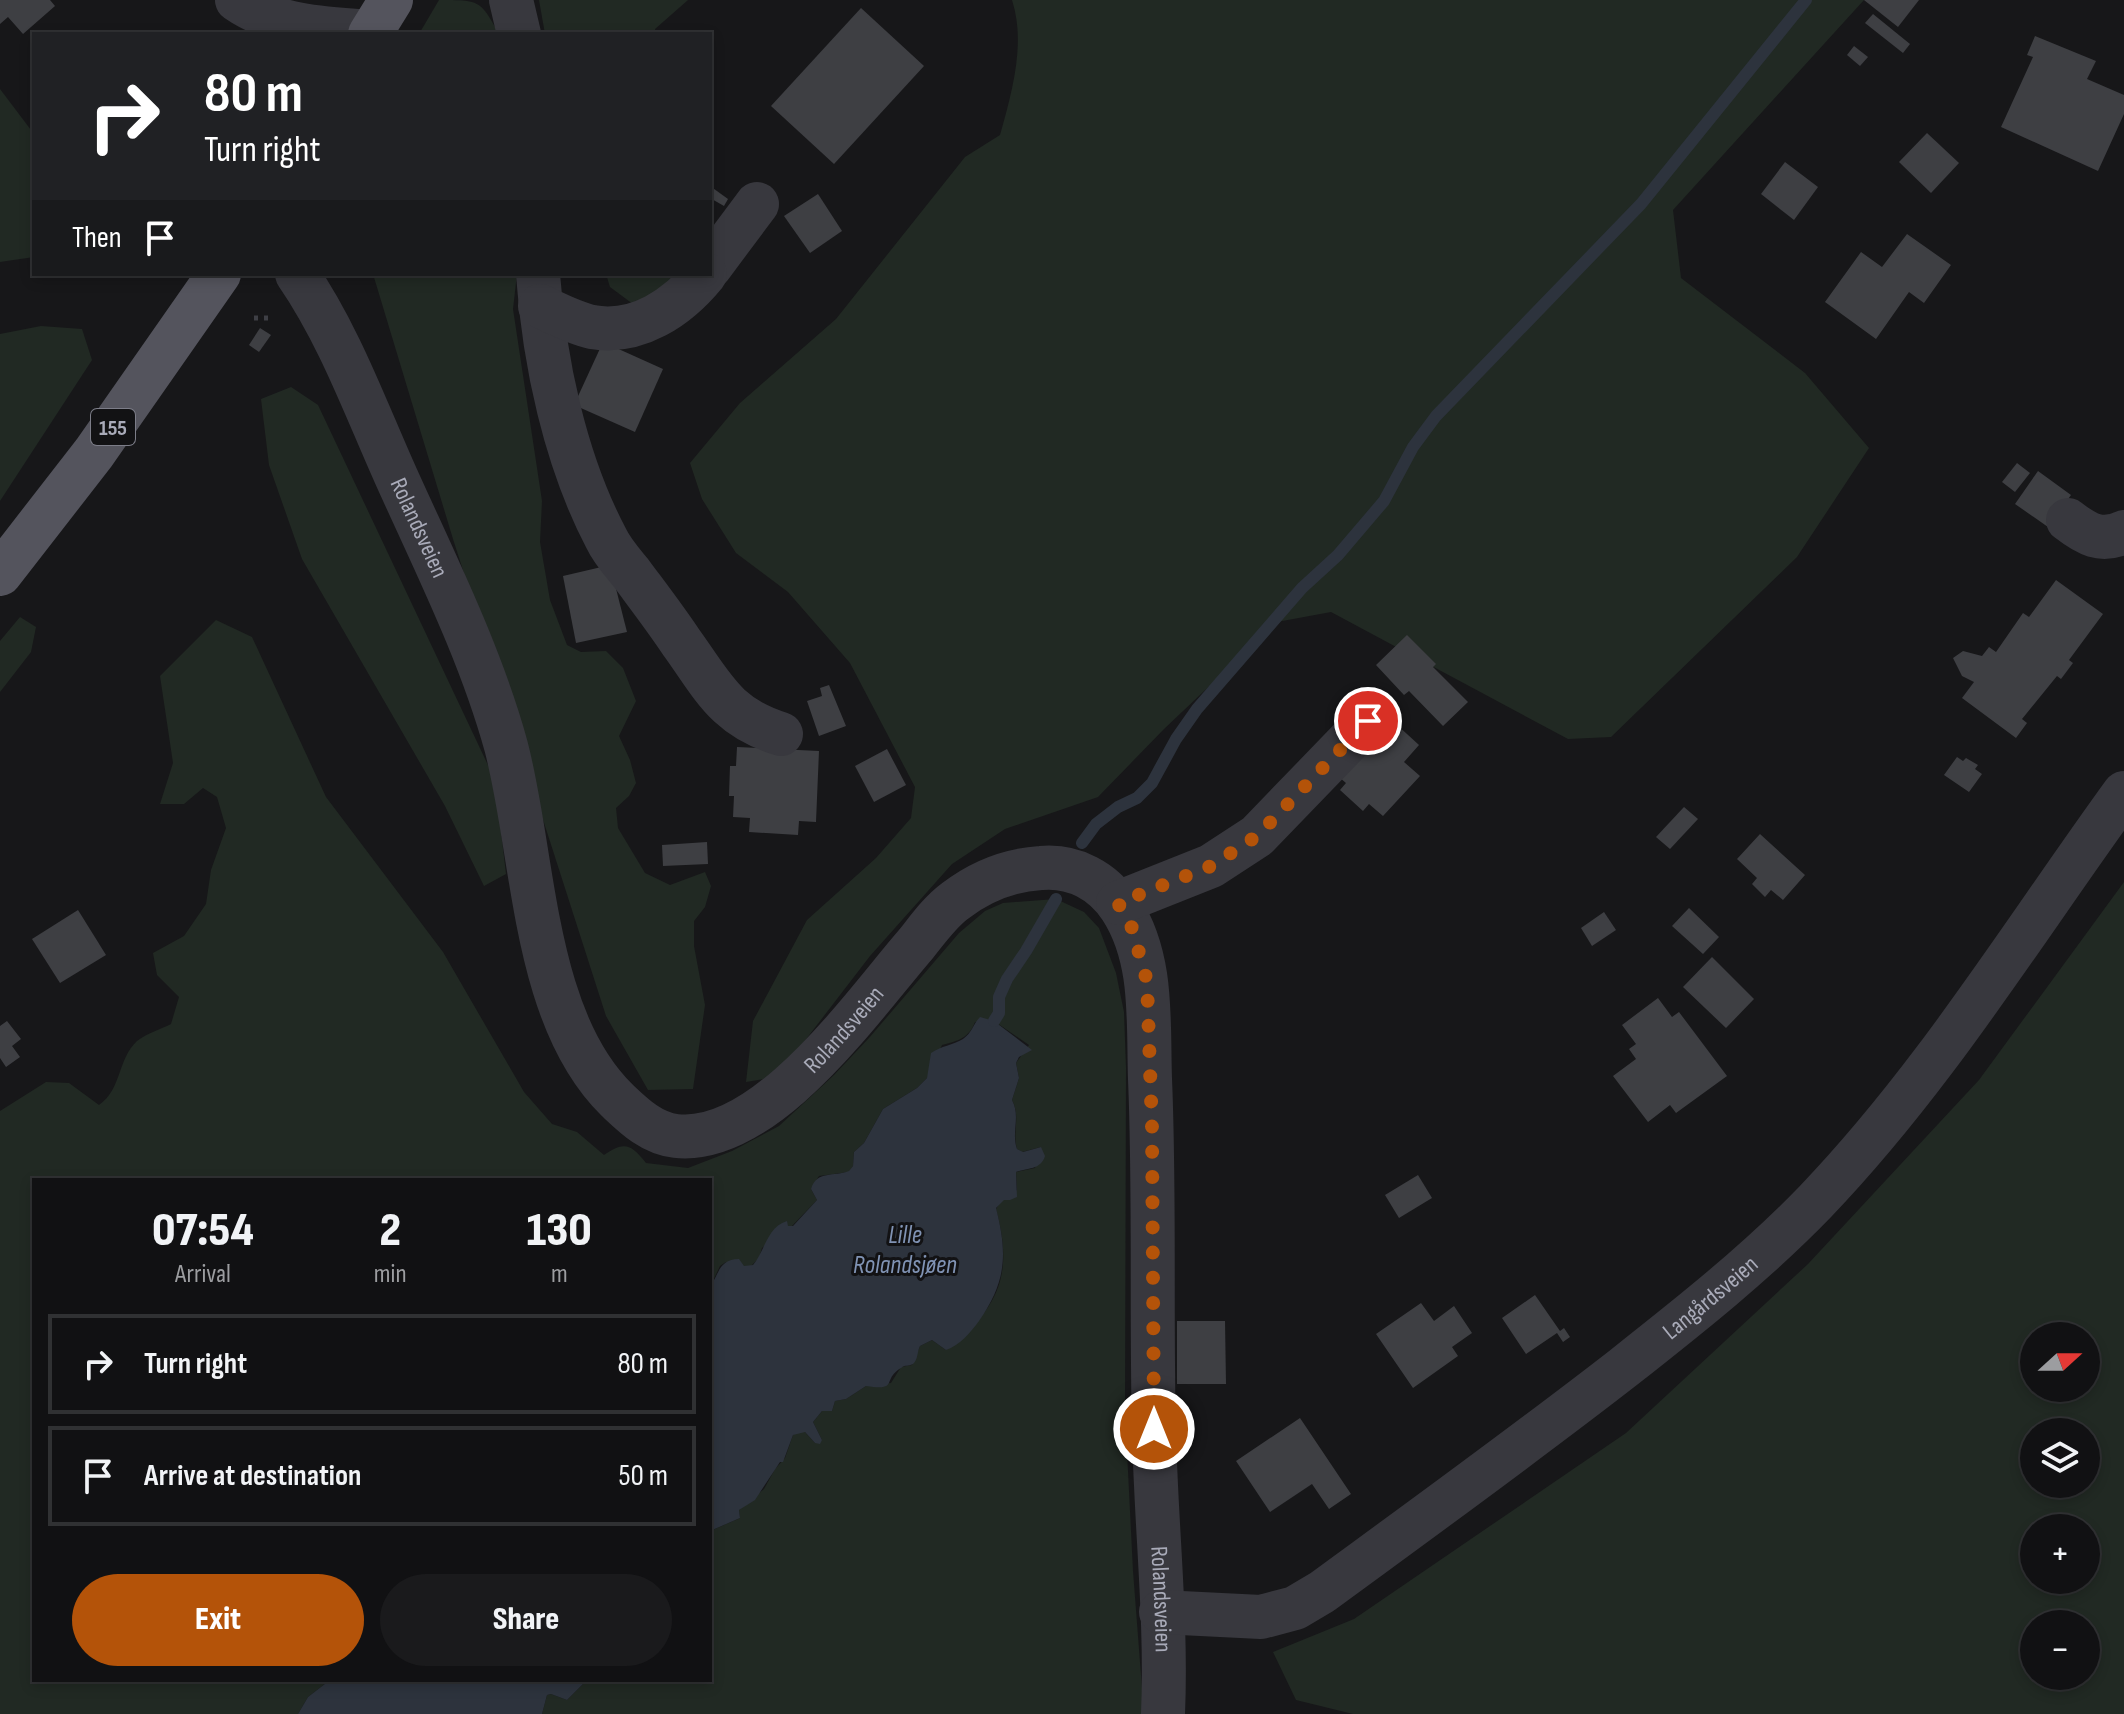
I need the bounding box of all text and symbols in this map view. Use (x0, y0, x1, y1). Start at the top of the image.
text: 80 m (204, 61, 303, 128)
icon: right (72, 64, 176, 168)
text: Turn right (204, 129, 321, 172)
icon: arrive (138, 216, 182, 260)
text: Then (72, 220, 122, 256)
road number: 155 (91, 409, 135, 445)
street label: Rolandsveien (384, 473, 454, 582)
pin (1334, 687, 1402, 755)
icon: arrive (1346, 699, 1390, 743)
street label: Rolandsveien (798, 980, 890, 1079)
text: 07:54 (152, 1202, 254, 1259)
text: 2 (379, 1202, 401, 1259)
text: 130 (527, 1202, 592, 1259)
water label: Lille Rolandsjøen (853, 1220, 957, 1281)
street label: Langårdsveien (1657, 1250, 1764, 1346)
text: Arrival (175, 1259, 231, 1290)
text: min (374, 1259, 407, 1290)
text: m (551, 1259, 568, 1290)
north arrow (2020, 1322, 2100, 1402)
map controls (2020, 1322, 2100, 1690)
icon: right (76, 1342, 120, 1386)
text: Turn right (144, 1346, 247, 1382)
text: 80 m (617, 1346, 668, 1382)
position arrow (1112, 1387, 1196, 1471)
button: layers (2020, 1418, 2100, 1498)
icon: arrive (76, 1454, 120, 1498)
text: Arrive at destination (144, 1458, 361, 1494)
text: 50 m (619, 1458, 668, 1494)
button: + (2020, 1514, 2100, 1594)
street label: Rolandsveien (1144, 1545, 1178, 1653)
button: Exit (72, 1574, 364, 1666)
button: Share (380, 1574, 672, 1666)
button: − (2020, 1610, 2100, 1690)

